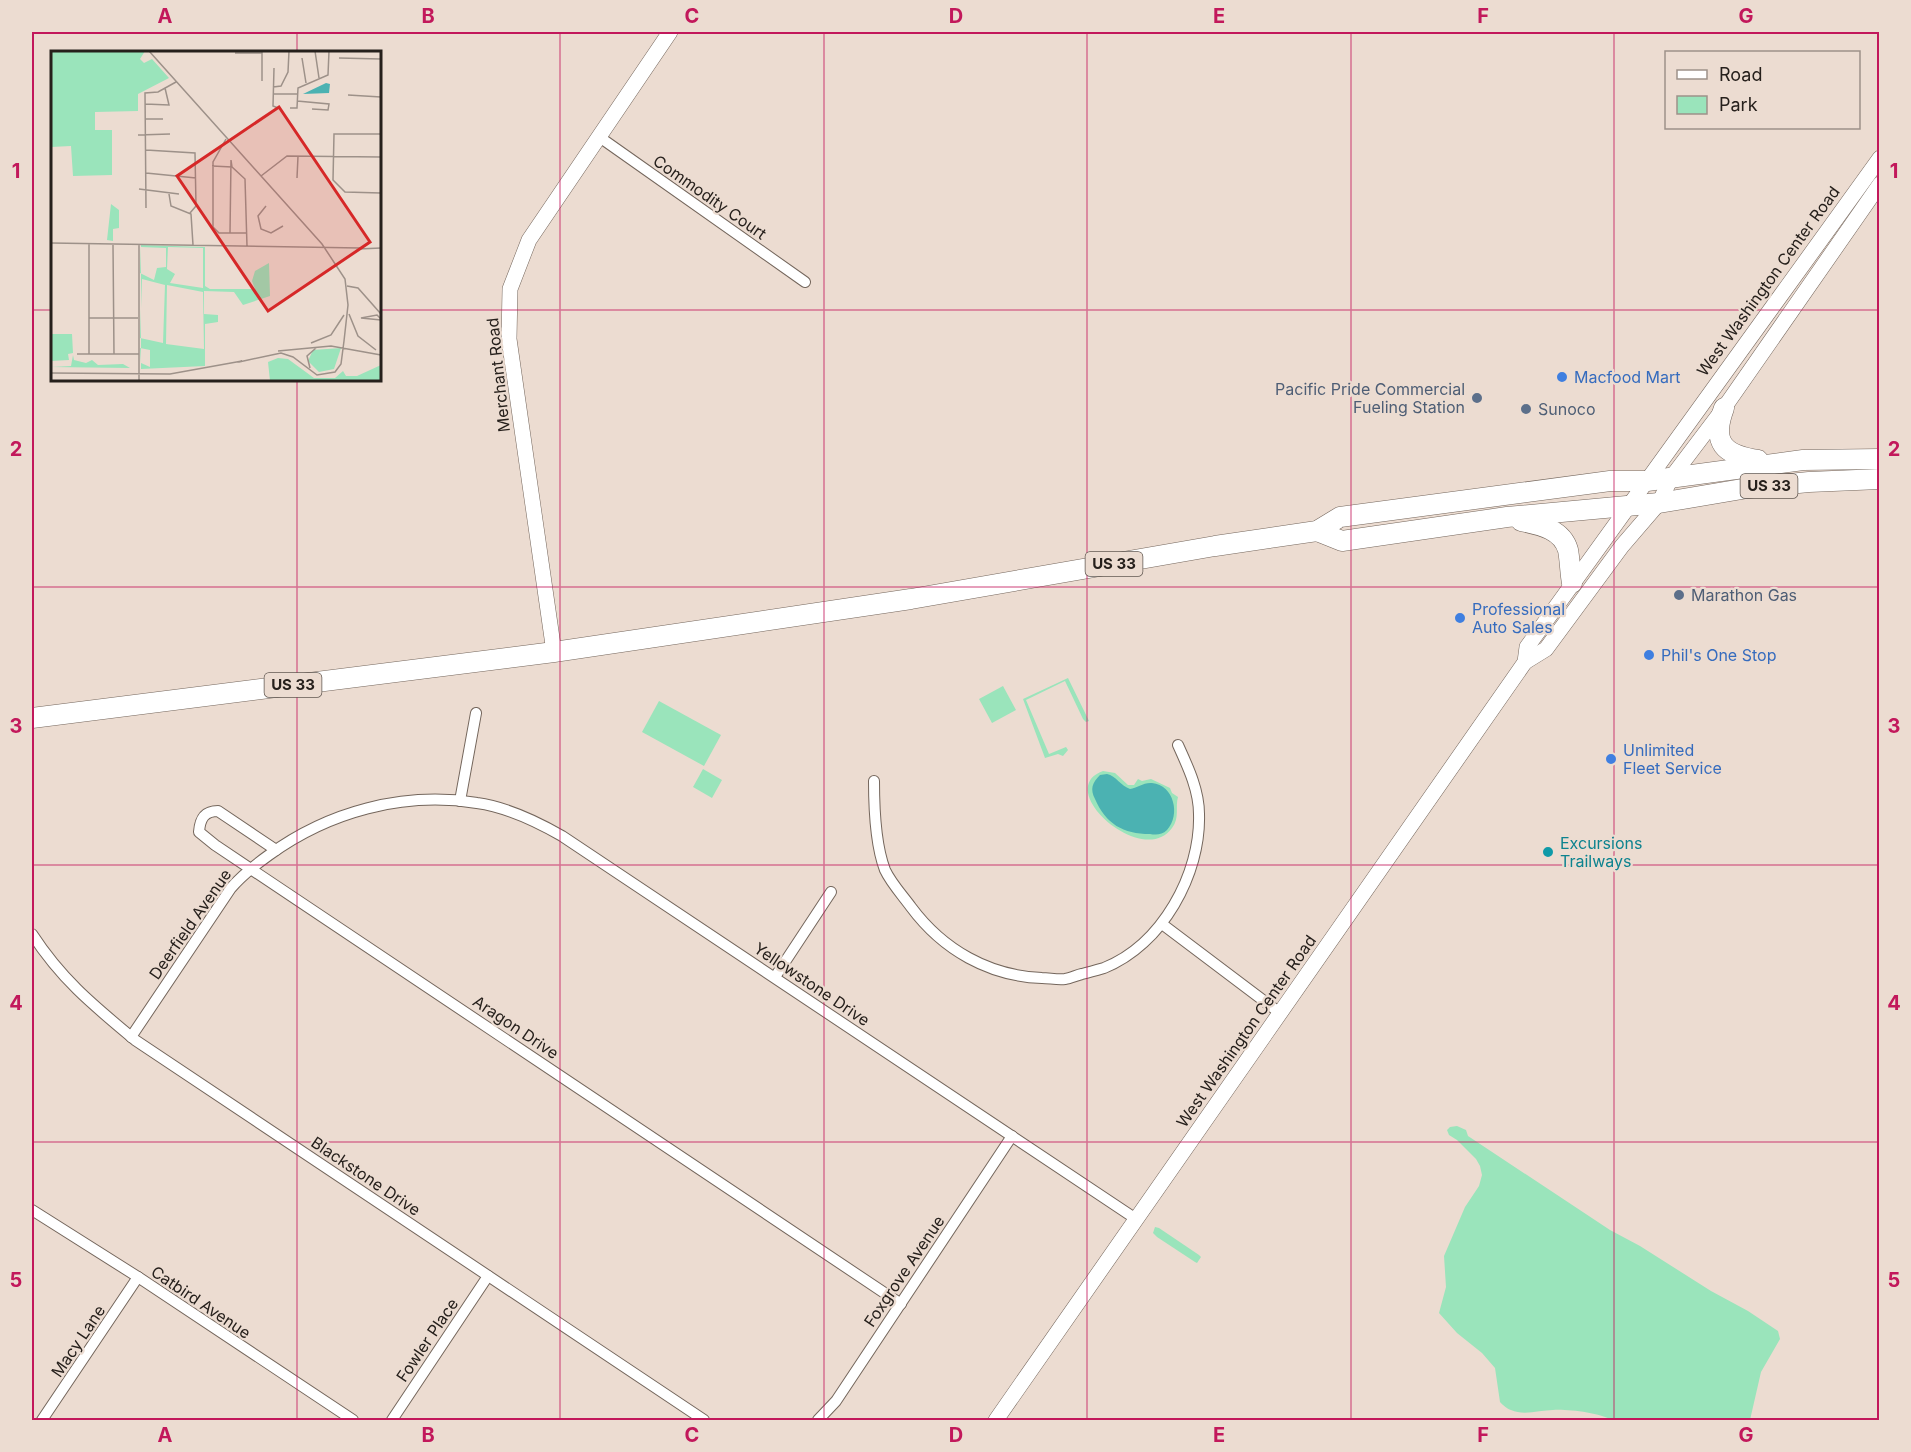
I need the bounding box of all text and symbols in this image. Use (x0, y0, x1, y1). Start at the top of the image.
text: A (158, 4, 173, 28)
text: B (421, 4, 435, 28)
text: C (685, 4, 699, 28)
text: D (949, 4, 963, 28)
text: E (1213, 4, 1225, 28)
text: F (1477, 4, 1489, 28)
text: G (1738, 4, 1754, 28)
inset map (51, 51, 381, 381)
legend (1665, 51, 1860, 129)
text: Road (1719, 64, 1762, 85)
text: Park (1719, 94, 1758, 115)
street label: Commodity Court (649, 150, 771, 244)
text: 1 (12, 159, 20, 183)
text: 1 (1890, 159, 1898, 183)
street label: West Washington Center Road (1692, 182, 1844, 380)
street label: Merchant Road (482, 317, 514, 433)
place label: Macfood Mart (1574, 367, 1680, 387)
marker: Macfood Mart (1555, 370, 1569, 384)
place label: Pacific Pride Commercial Fueling Station (1275, 379, 1465, 417)
marker: Pacific Pride Commercial Fueling Station (1470, 391, 1484, 405)
place label: Sunoco (1538, 399, 1596, 419)
marker: Sunoco (1519, 402, 1533, 416)
text: 2 (10, 437, 22, 461)
text: 2 (1888, 437, 1900, 461)
road number: US 33 (1740, 474, 1798, 498)
road number: US 33 (1086, 552, 1142, 576)
place label: Marathon Gas (1691, 585, 1797, 605)
marker: Marathon Gas (1672, 588, 1686, 602)
place label: Professional Auto Sales (1472, 599, 1565, 637)
marker: Professional Auto Sales (1453, 611, 1467, 625)
place label: Phil's One Stop (1661, 645, 1776, 665)
marker: Phil's One Stop (1642, 648, 1656, 662)
road number: US 33 (264, 673, 322, 697)
text: 3 (10, 714, 22, 738)
text: 3 (1888, 714, 1900, 738)
place label: Unlimited Fleet Service (1623, 740, 1722, 778)
marker: Unlimited Fleet Service (1604, 752, 1618, 766)
place label: Excursions Trailways (1560, 833, 1642, 871)
marker: Excursions Trailways (1541, 845, 1555, 859)
street label: Deerfield Avenue (145, 865, 235, 983)
street label: West Washington Center Road (1172, 931, 1320, 1131)
street label: Yellowstone Drive (750, 938, 874, 1030)
text: 4 (9, 991, 23, 1015)
street label: Aragon Drive (469, 991, 563, 1063)
text: 4 (1887, 991, 1901, 1015)
street label: Blackstone Drive (308, 1132, 424, 1220)
street label: Foxgrove Avenue (859, 1212, 949, 1330)
street label: Catbird Avenue (147, 1261, 255, 1343)
text: 5 (10, 1268, 22, 1292)
text: 5 (1888, 1268, 1900, 1292)
street label: Fowler Place (392, 1294, 462, 1386)
street label: Macy Lane (47, 1301, 109, 1381)
text: A (158, 1423, 173, 1447)
text: B (421, 1423, 435, 1447)
text: C (685, 1423, 699, 1447)
text: D (949, 1423, 963, 1447)
text: E (1213, 1423, 1225, 1447)
text: F (1477, 1423, 1489, 1447)
text: G (1738, 1423, 1754, 1447)

